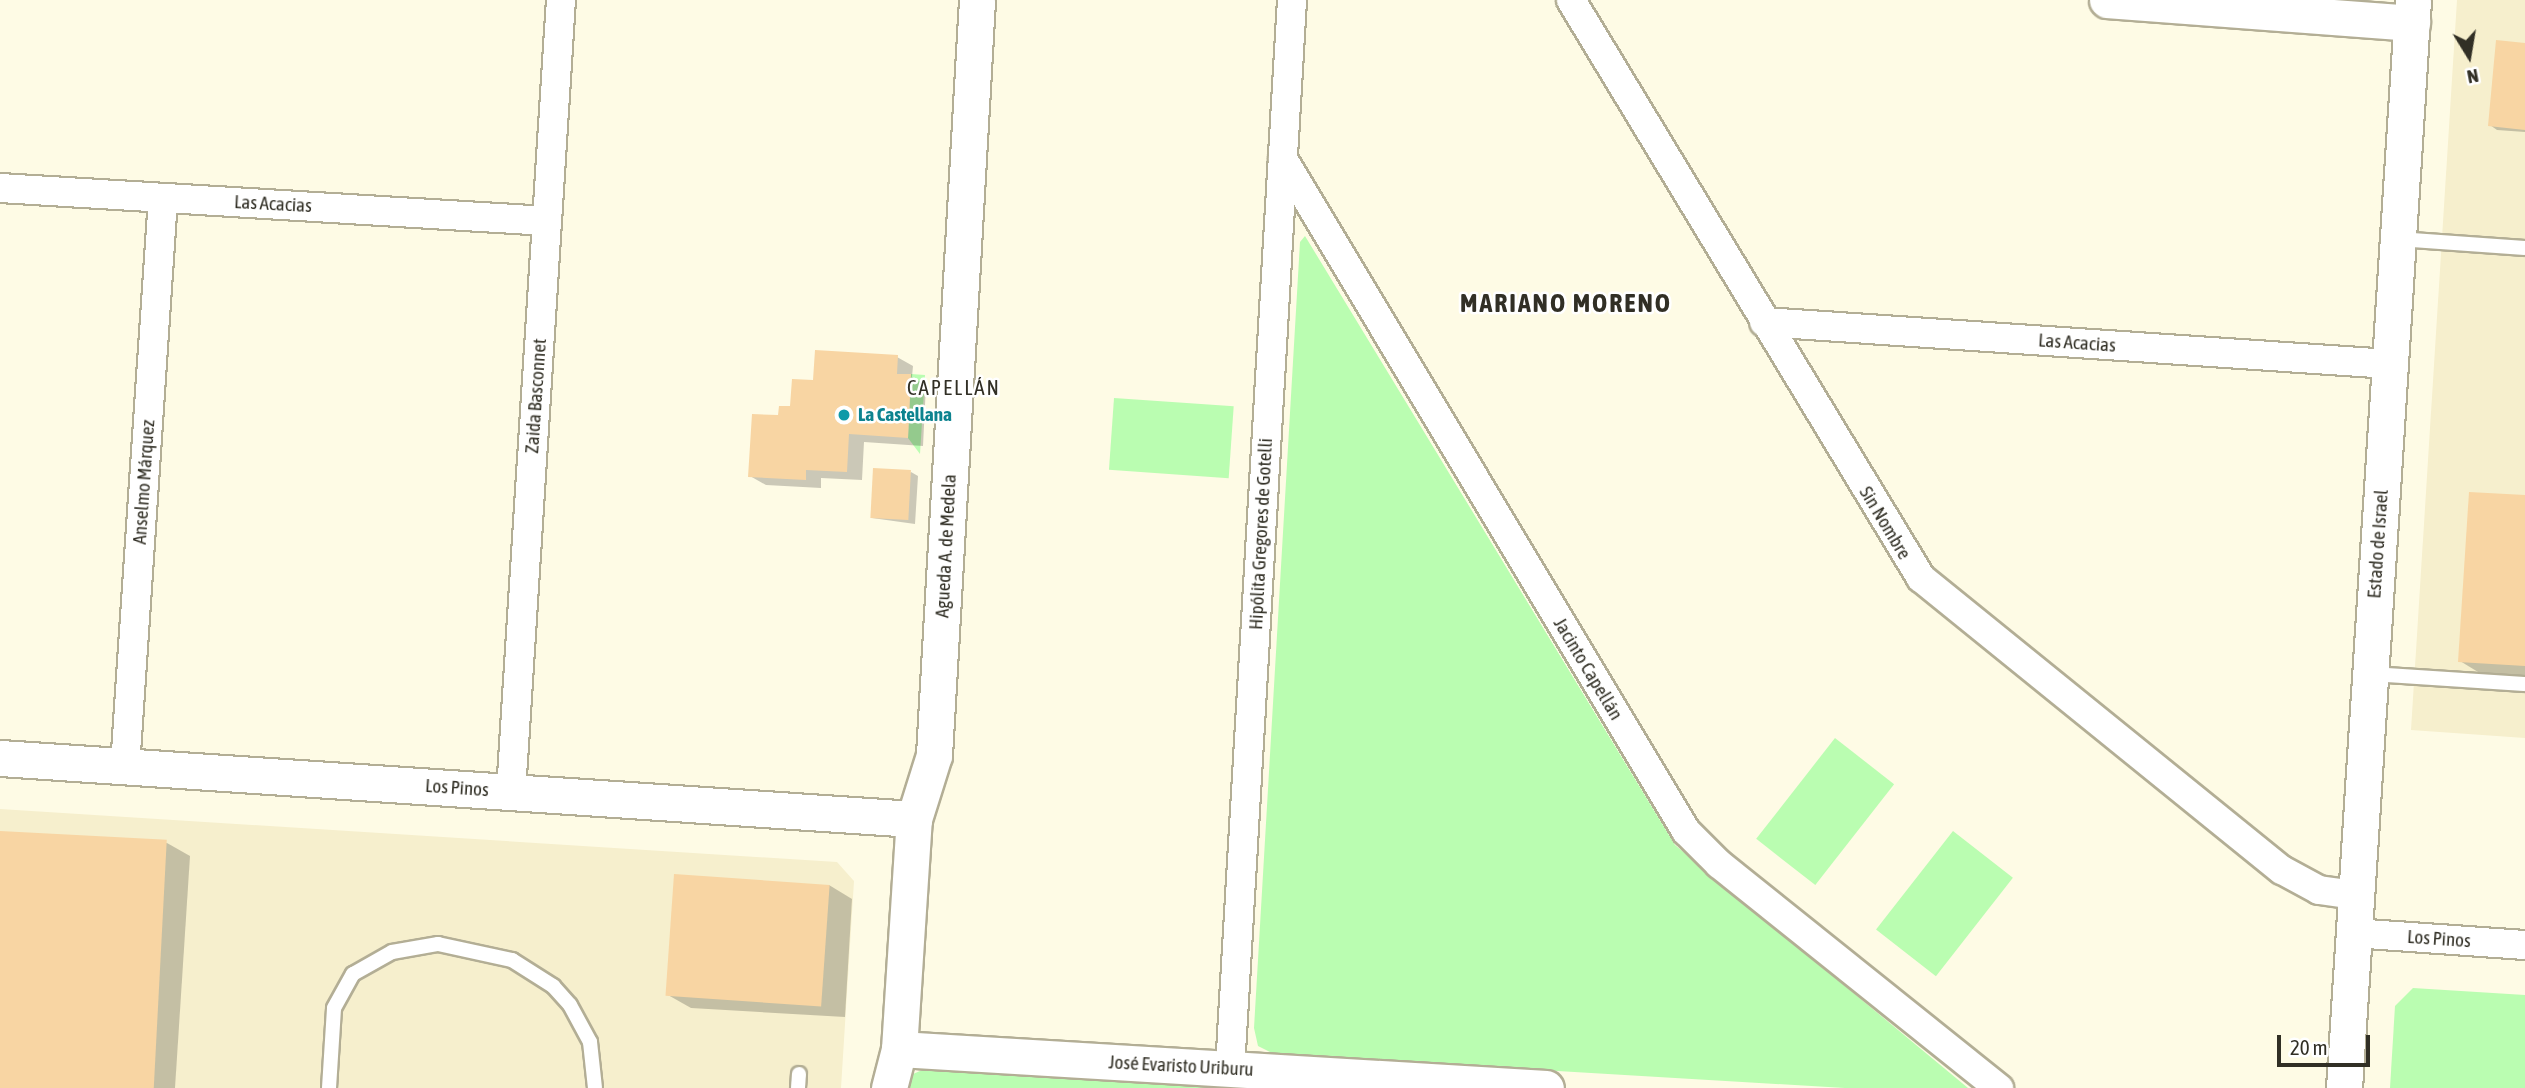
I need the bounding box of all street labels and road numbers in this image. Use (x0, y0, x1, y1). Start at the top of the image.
street label: Las Acacias (234, 191, 312, 217)
street label: Las Acacias (2037, 329, 2117, 357)
street label: Zaida Basconnet (521, 338, 551, 454)
street label: Anselmo Márquez (128, 419, 160, 545)
street label: Hipólita Gregores de Gotelli (1245, 438, 1277, 630)
street label: Agueda A. de Medela (931, 474, 961, 618)
street label: Sin Nombre (1854, 482, 1916, 564)
street label: Estado de Israel (2363, 489, 2393, 599)
street label: Jacinto Capellán (1548, 614, 1628, 724)
street label: Los Pinos (424, 774, 490, 802)
street label: Los Pinos (2406, 925, 2472, 953)
street label: José Evaristo Uriburu (1108, 1051, 1254, 1081)

